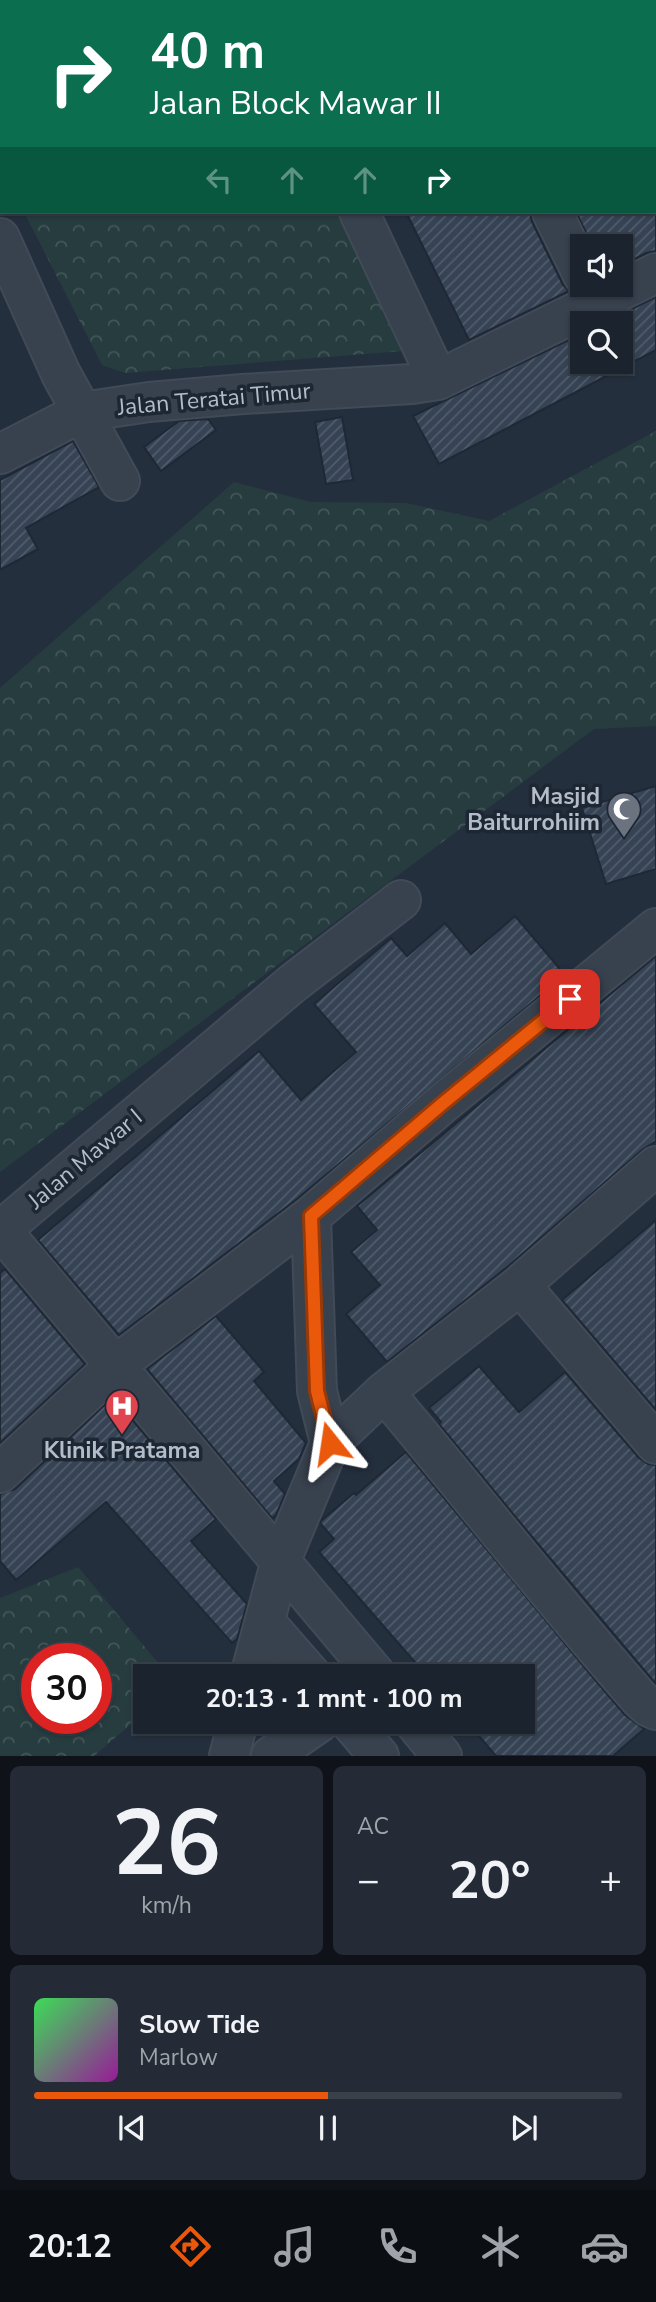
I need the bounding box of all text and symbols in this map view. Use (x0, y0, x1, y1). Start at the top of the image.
text: 40 m (150, 18, 265, 85)
icon: right (35, 28, 126, 119)
text: Jalan Block Mawar II (150, 82, 442, 125)
icon: left (200, 161, 238, 199)
icon: ahead (273, 161, 311, 199)
icon: ahead (346, 161, 384, 199)
icon: right (419, 161, 457, 199)
map controls (570, 234, 633, 374)
button: sound (570, 234, 633, 297)
button: search (570, 311, 633, 374)
street label: Jalan Teratai Timur (115, 375, 313, 423)
place label: Masjid Baiturrohiim (467, 781, 600, 838)
mosque icon: Masjid Baiturrohiim (605, 790, 643, 839)
pin (540, 969, 600, 1029)
icon: arrive (551, 980, 589, 1018)
street label: Jalan Mawar I (20, 1102, 149, 1217)
hospital icon: Klinik Pratama (103, 1387, 141, 1436)
position arrow (293, 1406, 367, 1480)
place label: Klinik Pratama (44, 1435, 200, 1466)
speed limit sign: 30 (21, 1643, 112, 1734)
text: 20:13 · 1 mnt · 100 m (205, 1681, 463, 1716)
text: 26 (112, 1782, 221, 1906)
text: AC (357, 1811, 389, 1842)
text: 20° (448, 1845, 531, 1916)
text: − (357, 1855, 380, 1906)
text: + (599, 1855, 622, 1906)
text: km/h (141, 1890, 192, 1921)
text: Slow Tide (139, 2007, 260, 2042)
text: Marlow (139, 2042, 218, 2073)
icon: previous (113, 2109, 151, 2147)
icon: pause (309, 2109, 347, 2147)
icon: next (505, 2109, 543, 2147)
icon: directions (166, 2222, 215, 2271)
icon: music (270, 2222, 319, 2271)
icon: phone (373, 2222, 422, 2271)
icon: climate (476, 2222, 525, 2271)
icon: car (580, 2222, 629, 2271)
text: 20:12 (27, 2225, 112, 2268)

